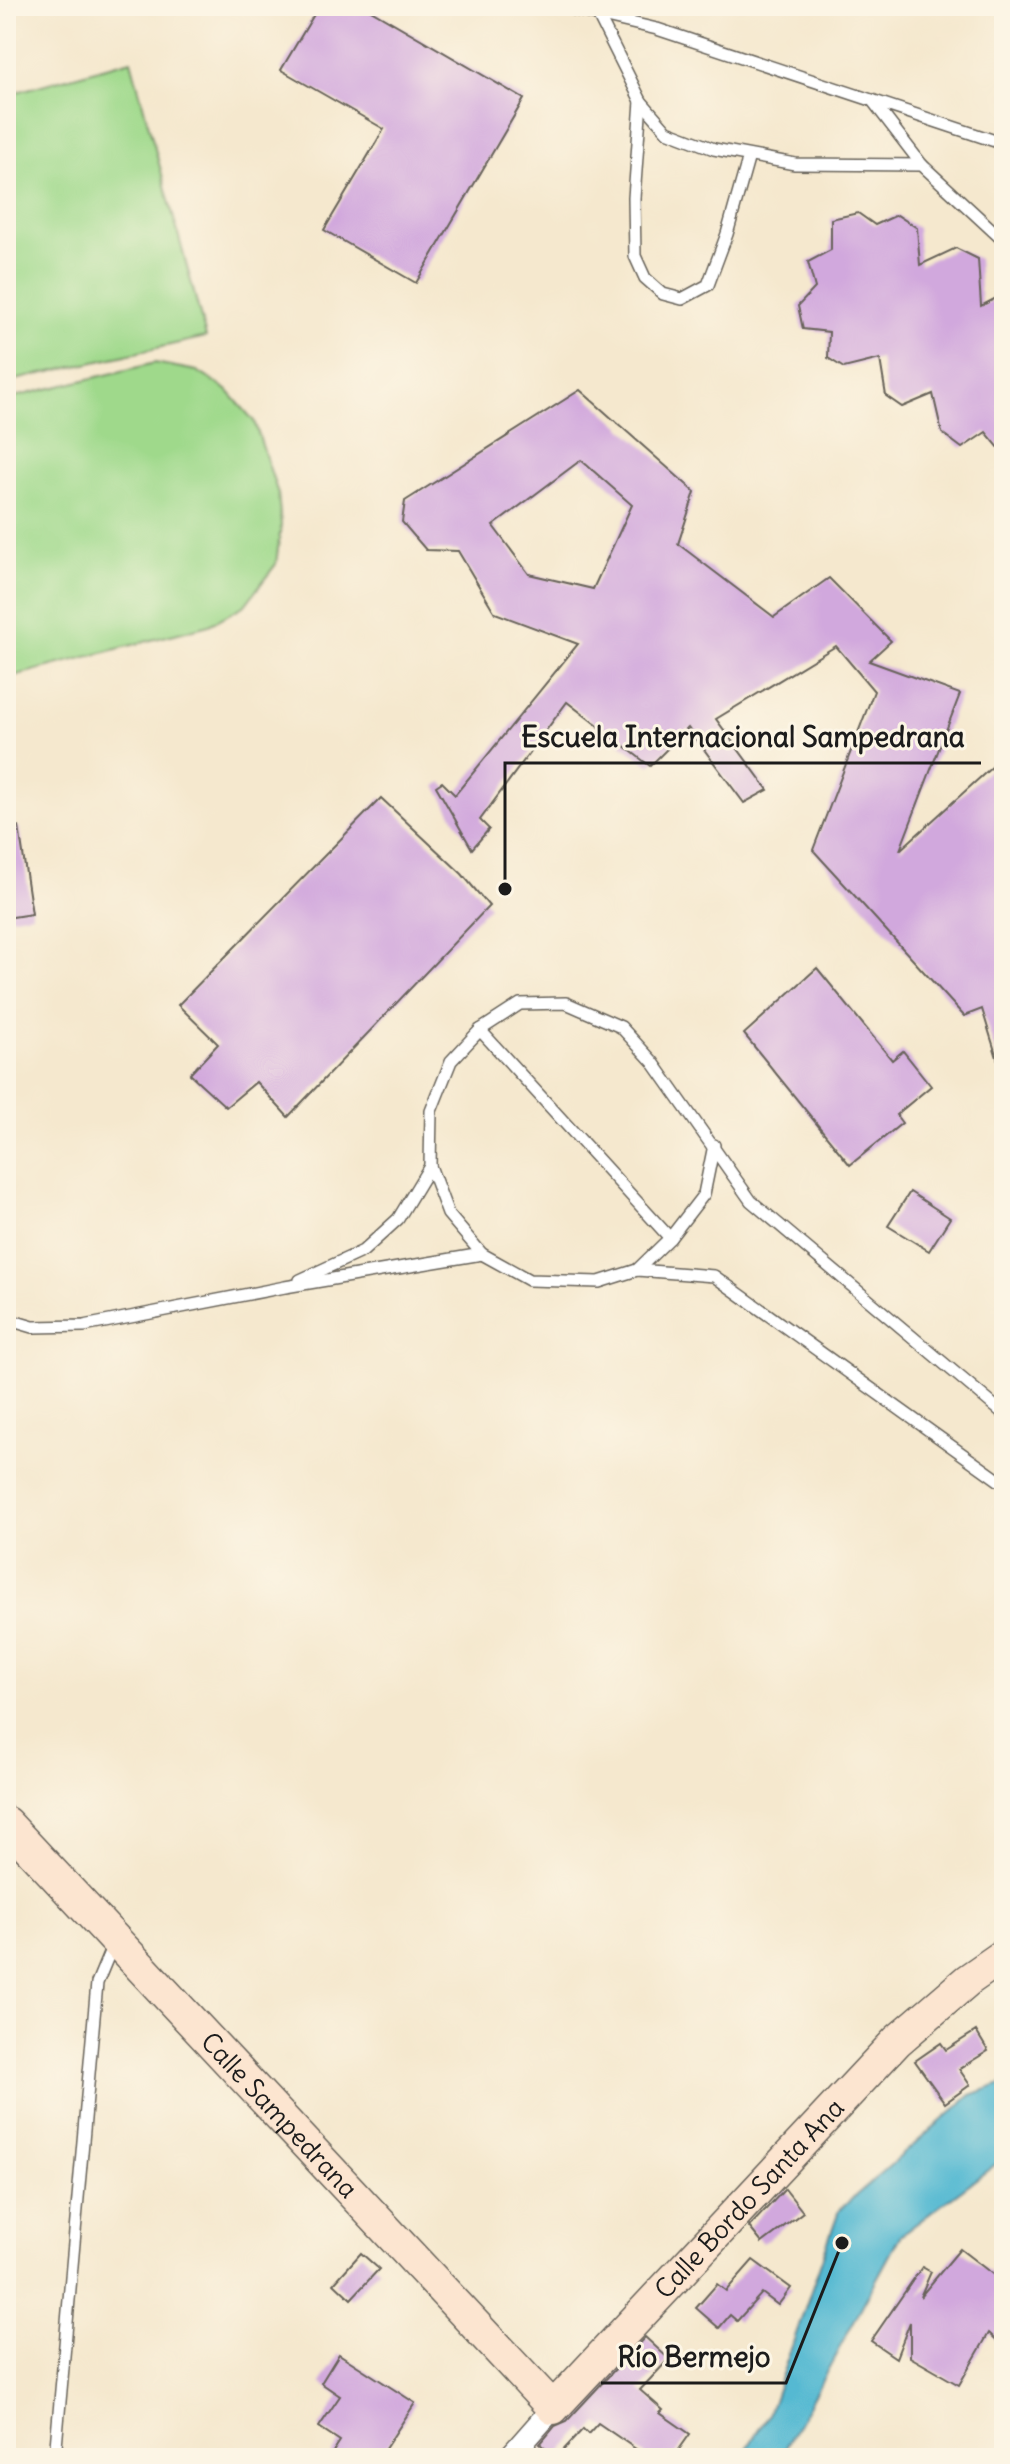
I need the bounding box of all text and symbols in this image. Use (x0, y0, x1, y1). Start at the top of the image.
callout: Escuela Internacional Sampedrana (505, 711, 981, 763)
text: Escuela Internacional Sampedrana (521, 719, 965, 755)
street label: Calle Sampedrana (194, 2025, 365, 2205)
street label: Calle Bordo Santa Ana (647, 2091, 851, 2305)
callout: Río Bermejo (601, 2331, 786, 2383)
text: Río Bermejo (618, 2339, 770, 2375)

